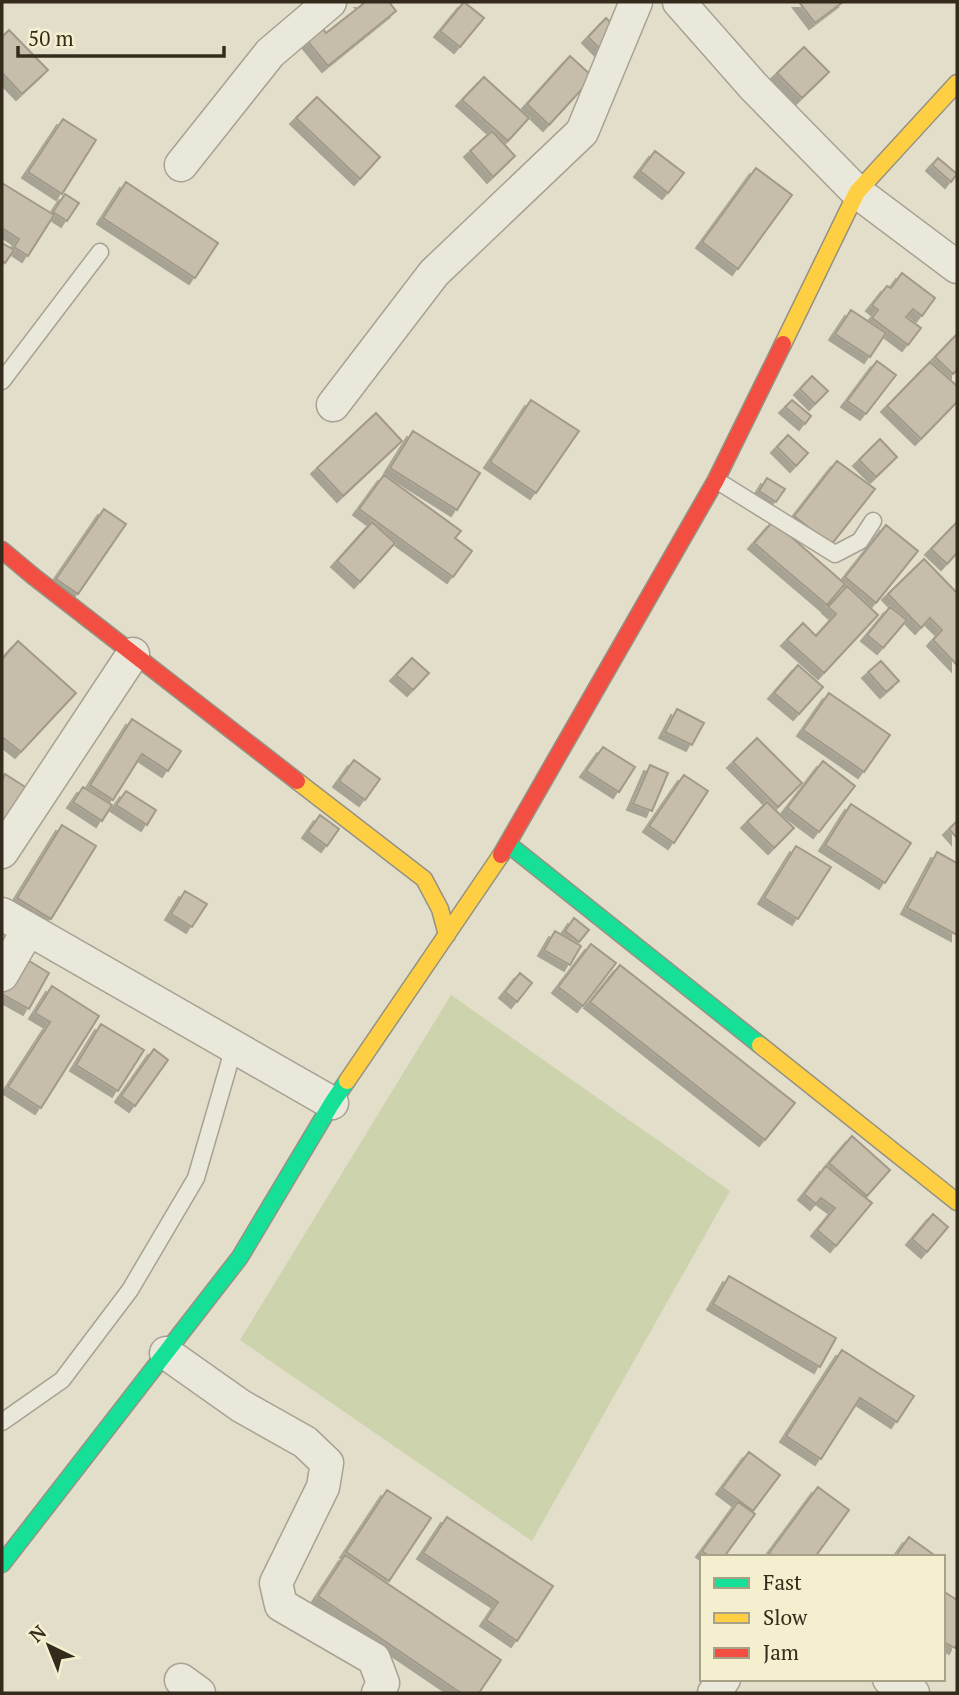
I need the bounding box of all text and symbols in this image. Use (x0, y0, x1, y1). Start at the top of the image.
scale bar (18, 14, 224, 58)
text: 50 m (28, 24, 74, 52)
legend (700, 1555, 945, 1681)
text: Fast (763, 1568, 802, 1596)
text: Slow (763, 1603, 808, 1631)
north arrow (14, 1611, 84, 1681)
text: N (23, 1619, 51, 1647)
text: Jam (763, 1638, 799, 1666)

